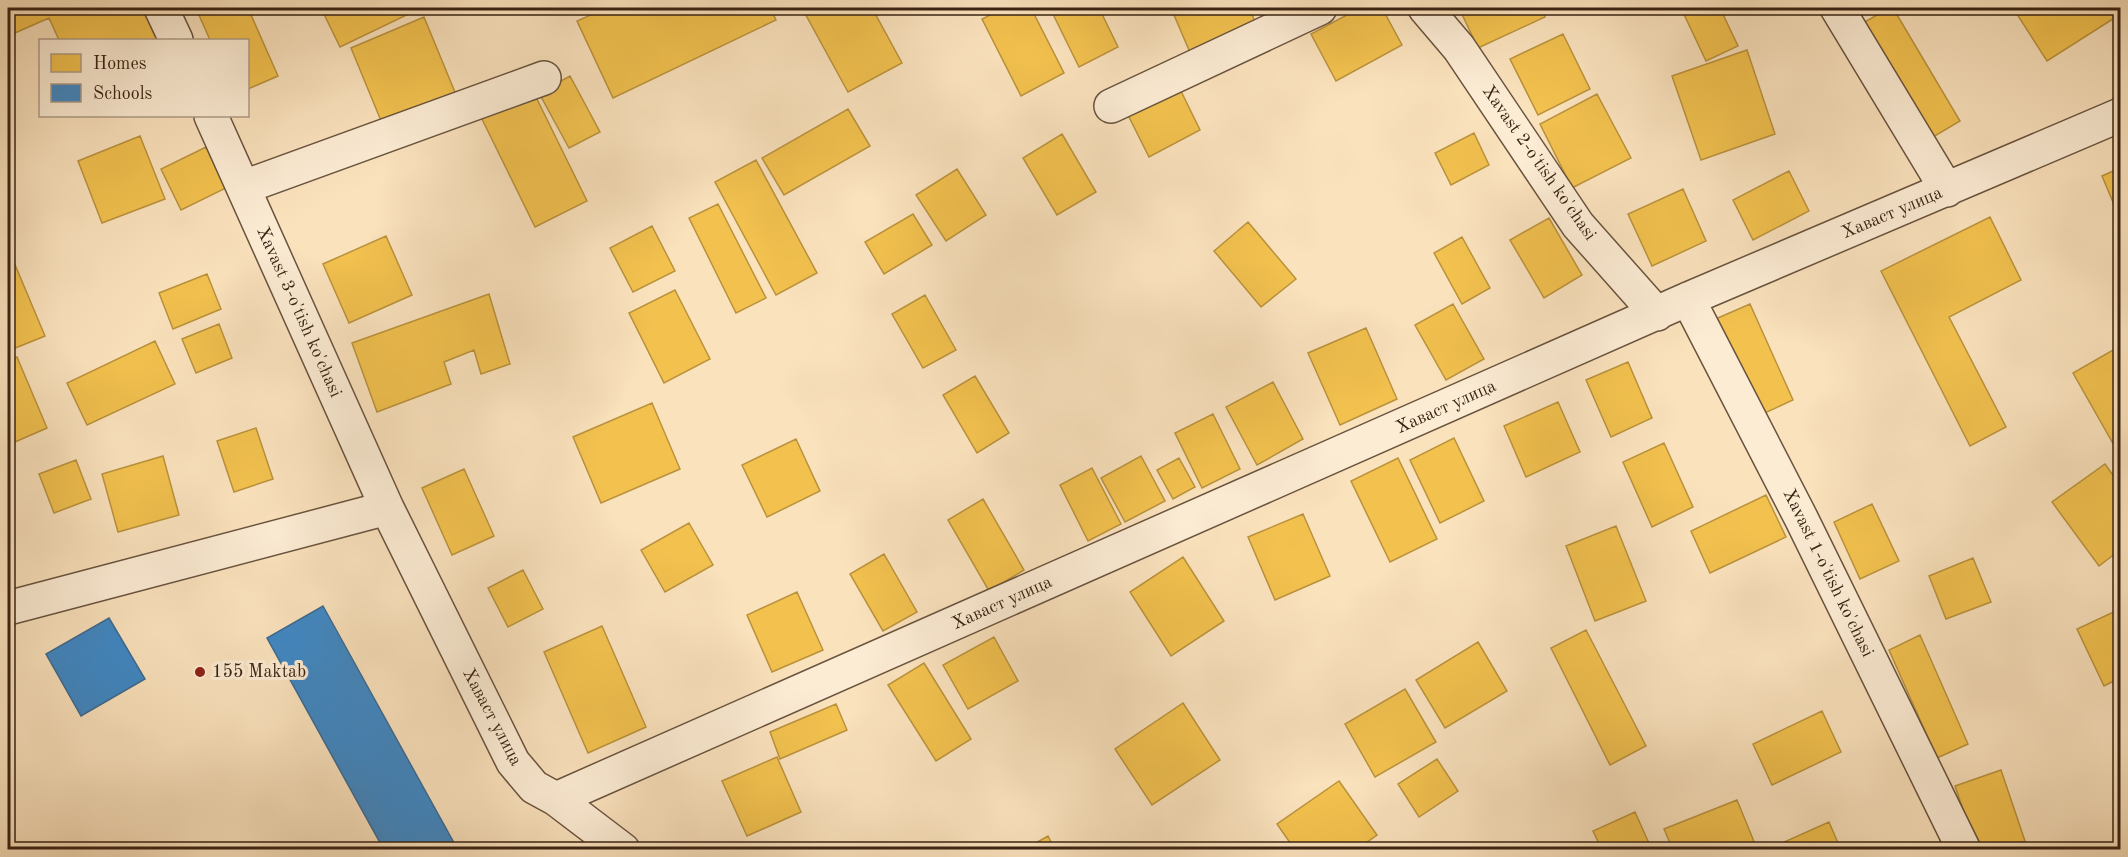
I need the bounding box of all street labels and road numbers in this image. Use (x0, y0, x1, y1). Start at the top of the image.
street label: Xavast 2-o'tish ko'chasi (1479, 82, 1599, 244)
street label: Хаваст улица (1839, 184, 1945, 242)
street label: Xavast 3-o'tish ko'chasi (253, 224, 345, 400)
street label: Хаваст улица (1393, 377, 1499, 437)
street label: Xavast 1-o'tish ko'chasi (1779, 486, 1877, 660)
street label: Хаваст улица (949, 573, 1055, 633)
street label: Хаваст улица (459, 665, 525, 769)

